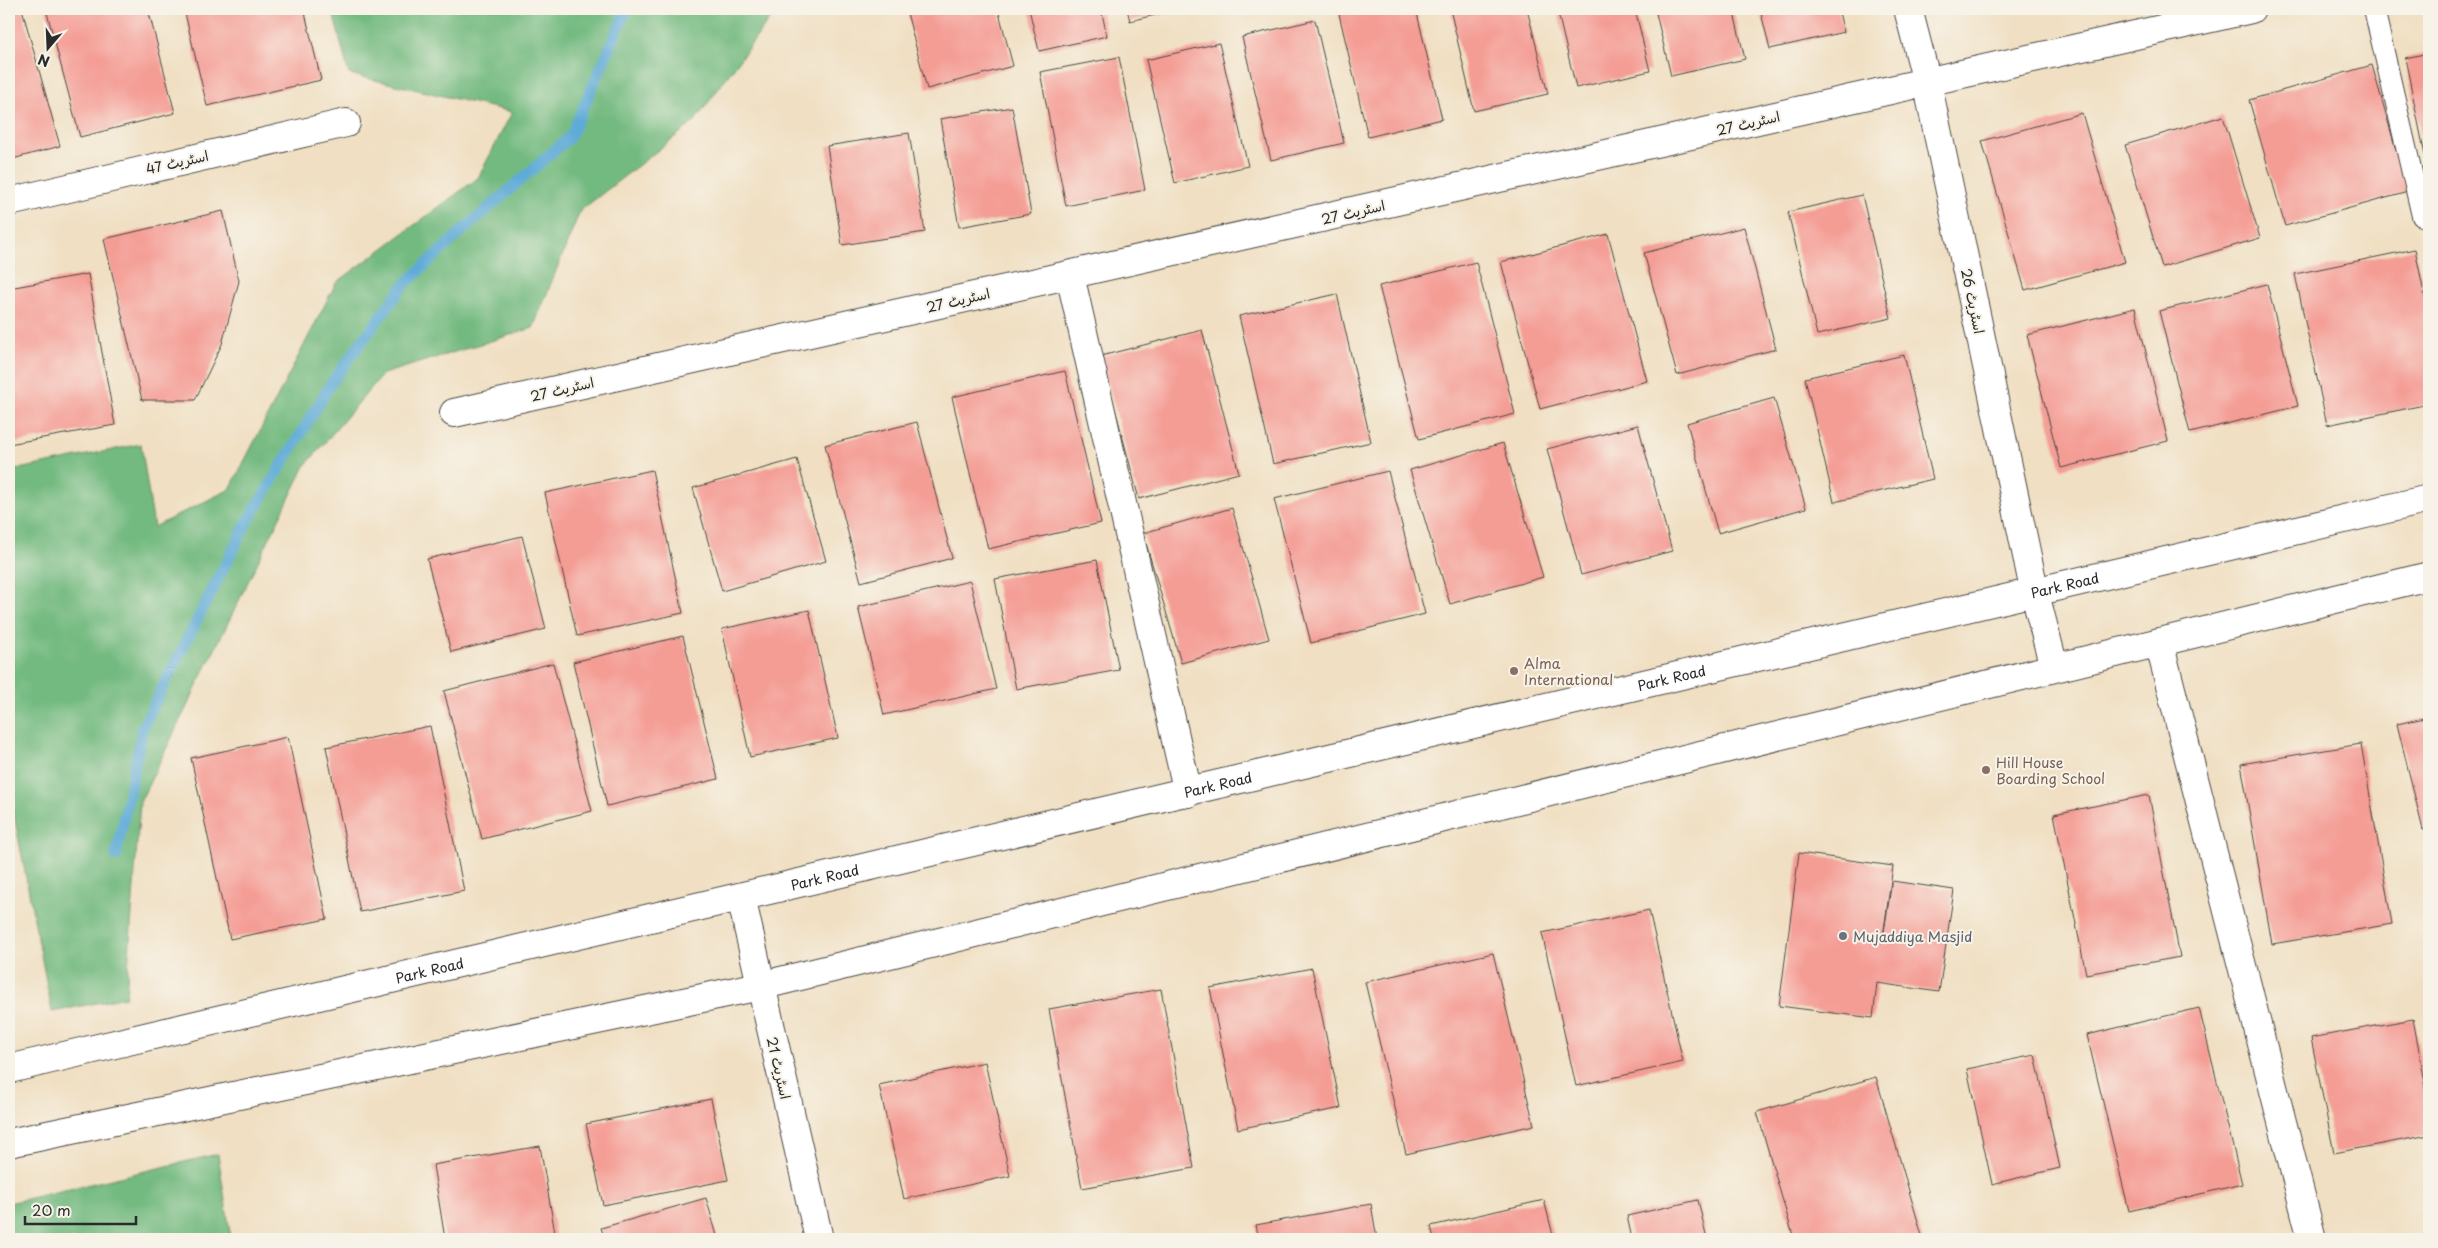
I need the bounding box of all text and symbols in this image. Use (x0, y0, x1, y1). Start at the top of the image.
north arrow (22, 22, 72, 72)
text: N (35, 49, 52, 72)
street label: اسٹریٹ 27 (1714, 105, 1782, 141)
street label: اسٹریٹ 47 (144, 145, 210, 179)
street label: اسٹریٹ 27 (1319, 194, 1387, 230)
street label: اسٹریٹ 26 (1956, 266, 1990, 336)
street label: اسٹریٹ 27 (924, 282, 992, 318)
street label: اسٹریٹ 27 (528, 371, 596, 407)
street label: Park Road (2029, 567, 2101, 603)
place label: Alma International (1524, 653, 1613, 690)
street label: Park Road (1635, 659, 1708, 696)
marker: Alma International (1508, 665, 1520, 677)
place label: Hill House Boarding School (1996, 752, 2105, 789)
marker: Hill House Boarding School (1980, 764, 1992, 776)
street label: Park Road (1182, 766, 1254, 802)
street label: Park Road (788, 859, 861, 895)
place label: Mujaddiya Masjid (1853, 926, 1972, 947)
marker: Mujaddiya Masjid (1837, 930, 1849, 942)
street label: Park Road (393, 952, 466, 988)
street label: اسٹریٹ 21 (762, 1035, 796, 1101)
scale bar (25, 1193, 136, 1225)
text: 20 m (32, 1198, 71, 1221)

